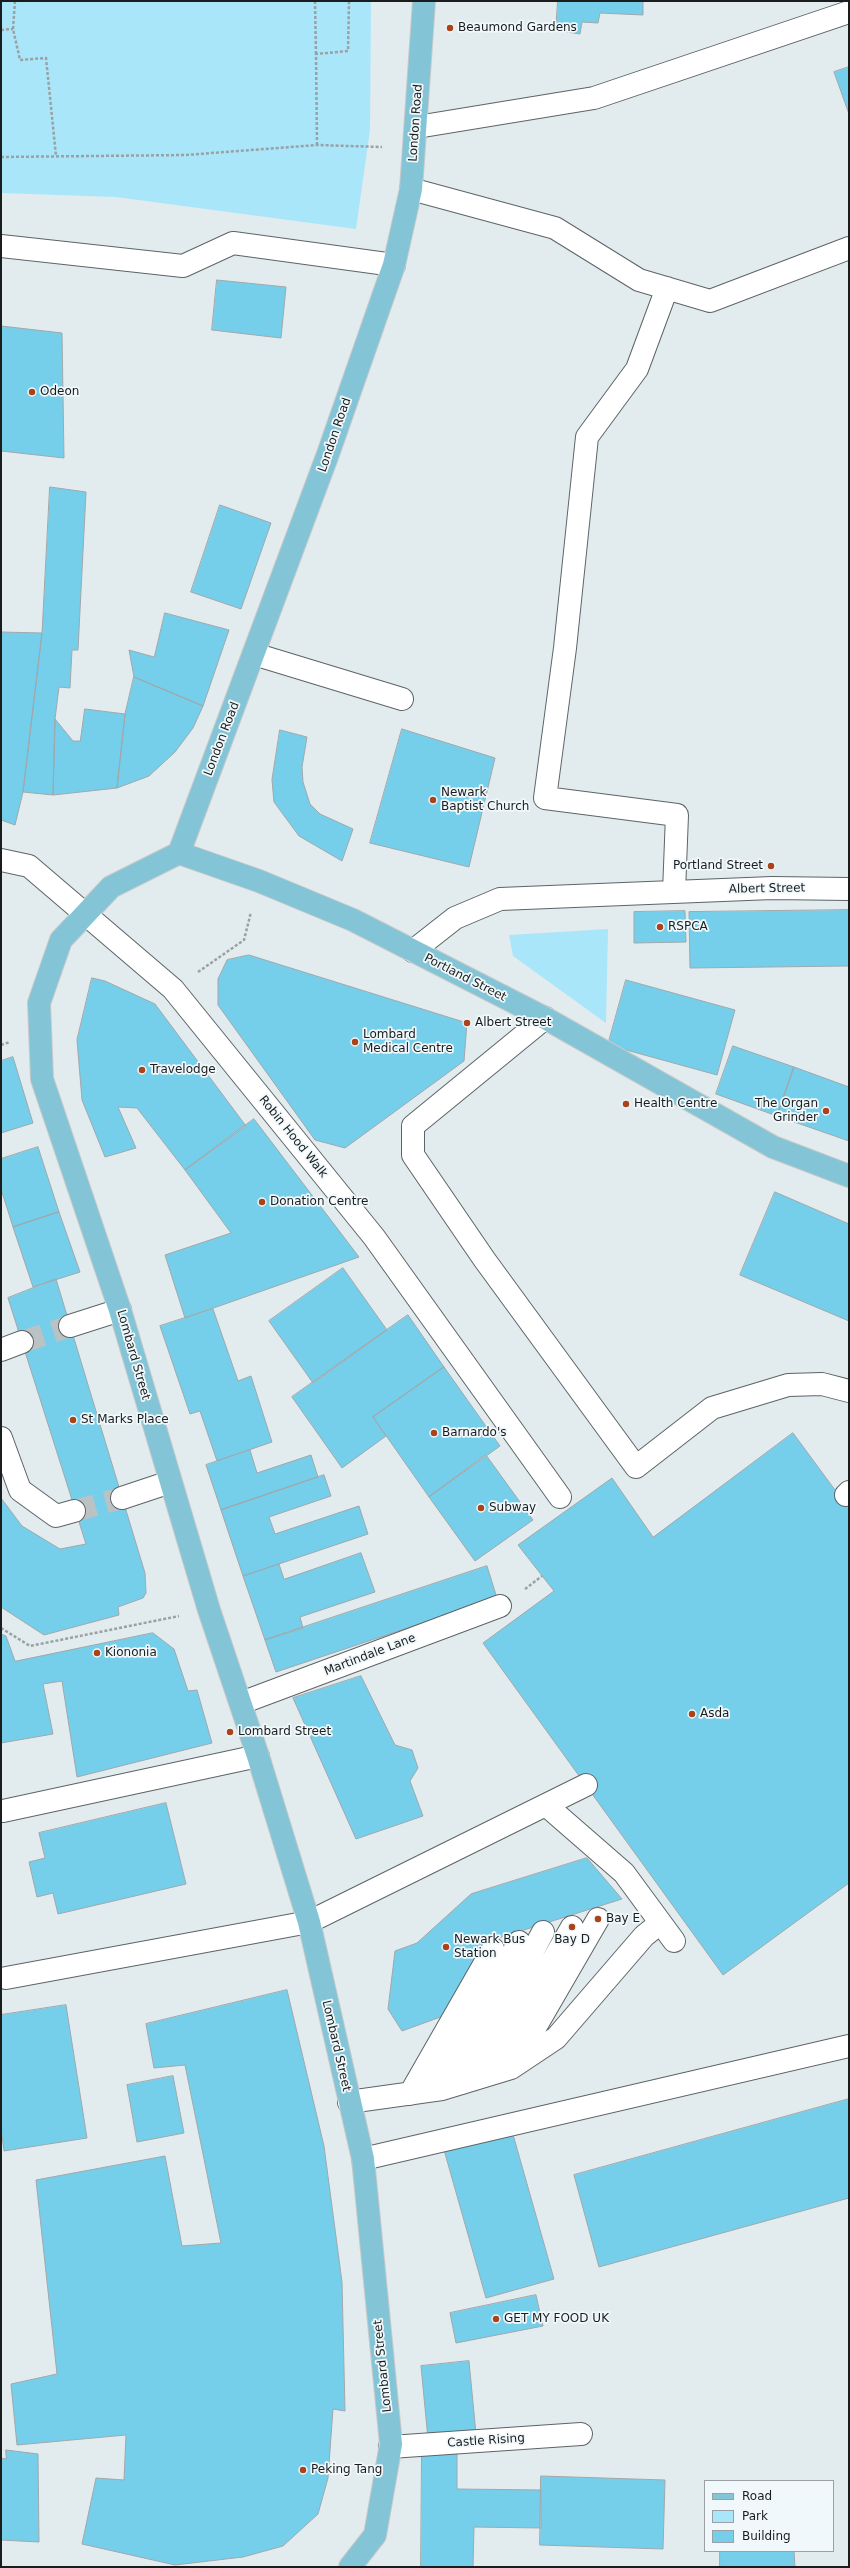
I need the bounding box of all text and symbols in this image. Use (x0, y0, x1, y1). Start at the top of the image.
place label: Beaumond Gardens (458, 21, 577, 35)
marker: Beaumond Gardens (445, 23, 455, 33)
street label: London Road (406, 84, 426, 162)
place label: Odeon (40, 385, 79, 399)
marker: Odeon (27, 387, 37, 397)
street label: London Road (316, 396, 354, 474)
street label: London Road (201, 700, 243, 778)
place label: Newark Baptist Church (441, 786, 529, 814)
marker: Newark Baptist Church (428, 795, 438, 805)
place label: Portland Street (673, 859, 763, 873)
marker: Portland Street (766, 861, 776, 871)
street label: Albert Street (729, 881, 805, 897)
place label: RSPCA (668, 920, 708, 934)
marker: RSPCA (655, 922, 665, 932)
street label: Portland Street (422, 951, 508, 1005)
place label: Albert Street (475, 1016, 551, 1030)
marker: Albert Street (462, 1018, 472, 1028)
place label: Lombard Medical Centre (363, 1028, 453, 1056)
marker: Lombard Medical Centre (350, 1037, 360, 1047)
place label: Travelodge (150, 1063, 216, 1077)
marker: Travelodge (137, 1065, 147, 1075)
street label: Robin Hood Walk (256, 1093, 330, 1181)
place label: Health Centre (634, 1097, 717, 1111)
place label: The Organ Grinder (755, 1097, 818, 1125)
marker: Health Centre (621, 1099, 631, 1109)
marker: The Organ Grinder (821, 1106, 831, 1116)
place label: Donation Centre (270, 1195, 368, 1209)
marker: Donation Centre (257, 1197, 267, 1207)
street label: Lombard Street (113, 1308, 153, 1402)
place label: St Marks Place (81, 1413, 169, 1427)
marker: St Marks Place (68, 1415, 78, 1425)
place label: Barnardo's (442, 1426, 506, 1440)
marker: Barnardo's (429, 1428, 439, 1438)
place label: Subway (489, 1501, 536, 1515)
marker: Subway (476, 1503, 486, 1513)
street label: Martindale Lane (322, 1631, 418, 1679)
place label: Kiononia (105, 1646, 157, 1660)
marker: Kiononia (92, 1648, 102, 1658)
place label: Asda (700, 1707, 729, 1721)
marker: Asda (687, 1709, 697, 1719)
place label: Lombard Street (238, 1725, 331, 1739)
marker: Lombard Street (225, 1727, 235, 1737)
place label: Bay E (606, 1912, 640, 1926)
marker: Bay E (593, 1914, 603, 1924)
marker: Bay D (567, 1922, 577, 1932)
place label: Newark Bus Station (454, 1933, 525, 1961)
place label: Bay D (554, 1933, 590, 1947)
marker: Newark Bus Station (441, 1942, 451, 1952)
street label: Lombard Street (319, 1999, 353, 2093)
place label: GET MY FOOD UK (504, 2312, 609, 2326)
marker: GET MY FOOD UK (491, 2314, 501, 2324)
street label: Lombard Street (371, 2319, 395, 2413)
street label: Castle Rising (447, 2431, 525, 2451)
place label: Peking Tang (311, 2463, 382, 2477)
marker: Peking Tang (298, 2465, 308, 2475)
legend (704, 2480, 834, 2552)
text: Road (742, 2489, 772, 2503)
text: Park (742, 2509, 768, 2523)
text: Building (742, 2529, 791, 2543)

